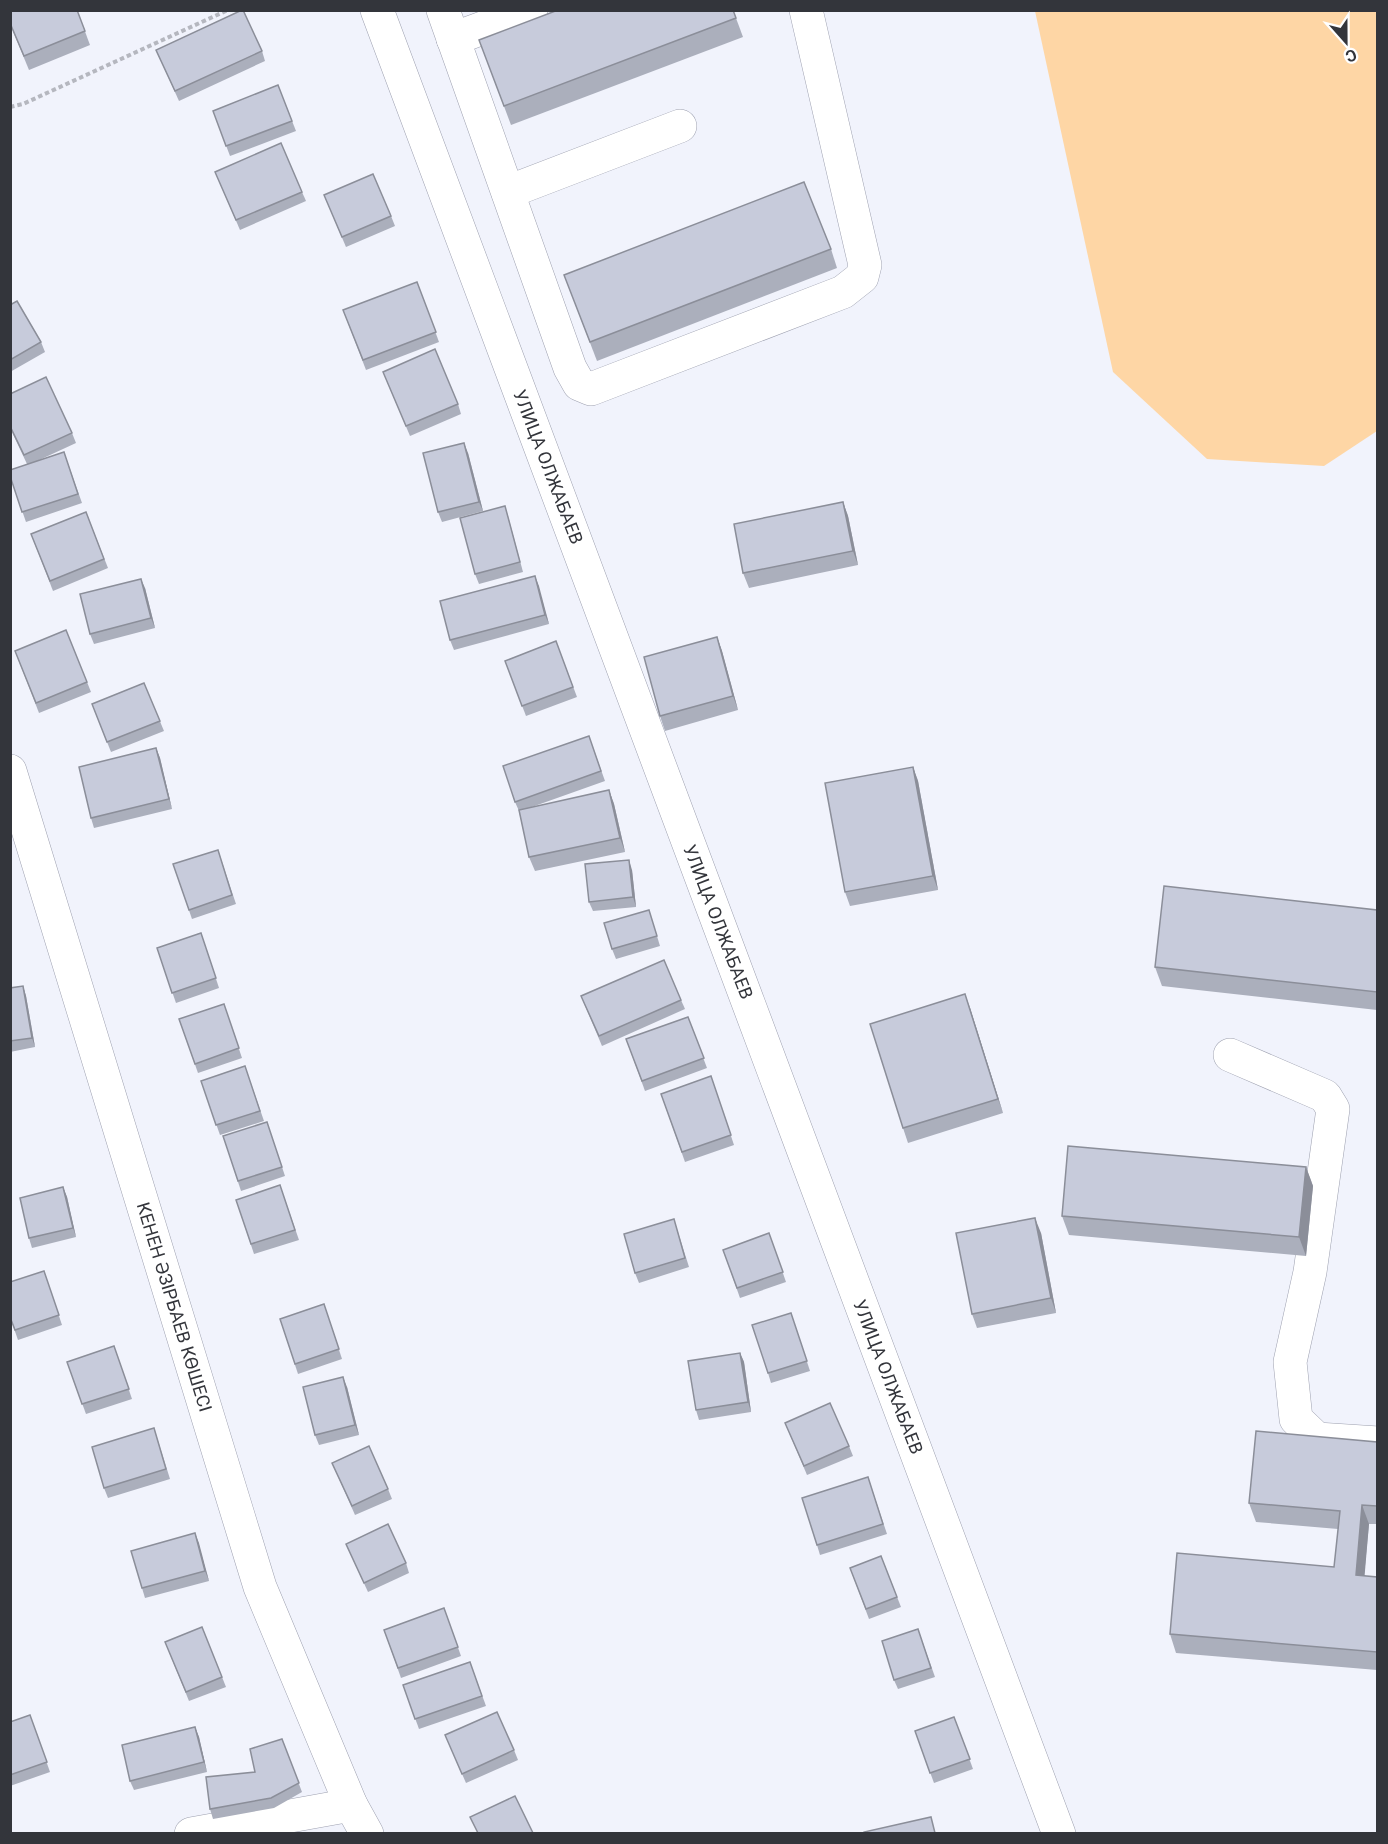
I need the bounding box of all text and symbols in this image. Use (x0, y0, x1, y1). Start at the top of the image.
north arrow (1316, 12, 1376, 72)
text: С (1343, 45, 1359, 66)
street label: УЛИЦА ОЛЖАБАЕВ (509, 387, 588, 547)
street label: УЛИЦА ОЛЖАБАЕВ (679, 842, 758, 1002)
street label: КЕНЕН ӘЗІРБАЕВ КӨШЕСІ (133, 1200, 216, 1414)
street label: УЛИЦА ОЛЖАБАЕВ (849, 1297, 928, 1457)

